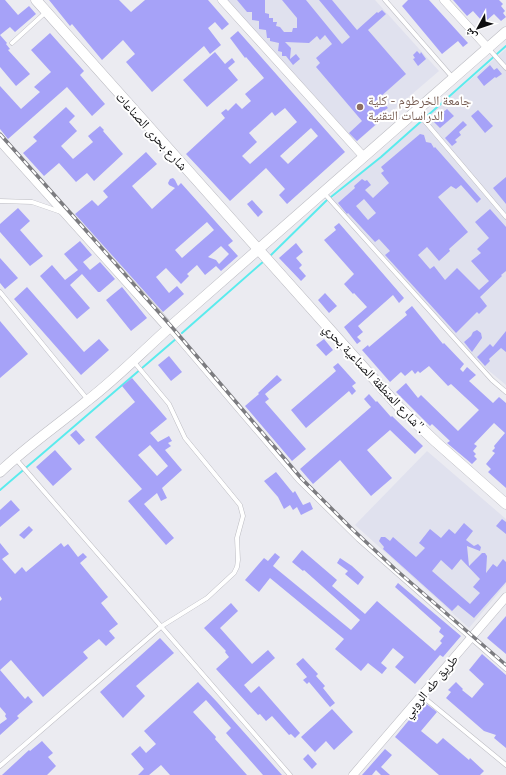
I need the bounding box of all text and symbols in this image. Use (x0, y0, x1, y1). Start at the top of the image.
north arrow (458, 8, 498, 48)
text: ش (460, 24, 481, 44)
street label: شارع بحرى الصناعات (110, 88, 192, 175)
place label: جامعة الخرطوم - كلية الدراسات التقنية (368, 91, 471, 126)
marker: جامعة الخرطوم - كلية الدراسات التقنية (355, 102, 365, 112)
street label: شارع المنطقة الصناعية بحري". (318, 319, 430, 438)
street label: طريق طه الروبي (398, 651, 464, 723)

